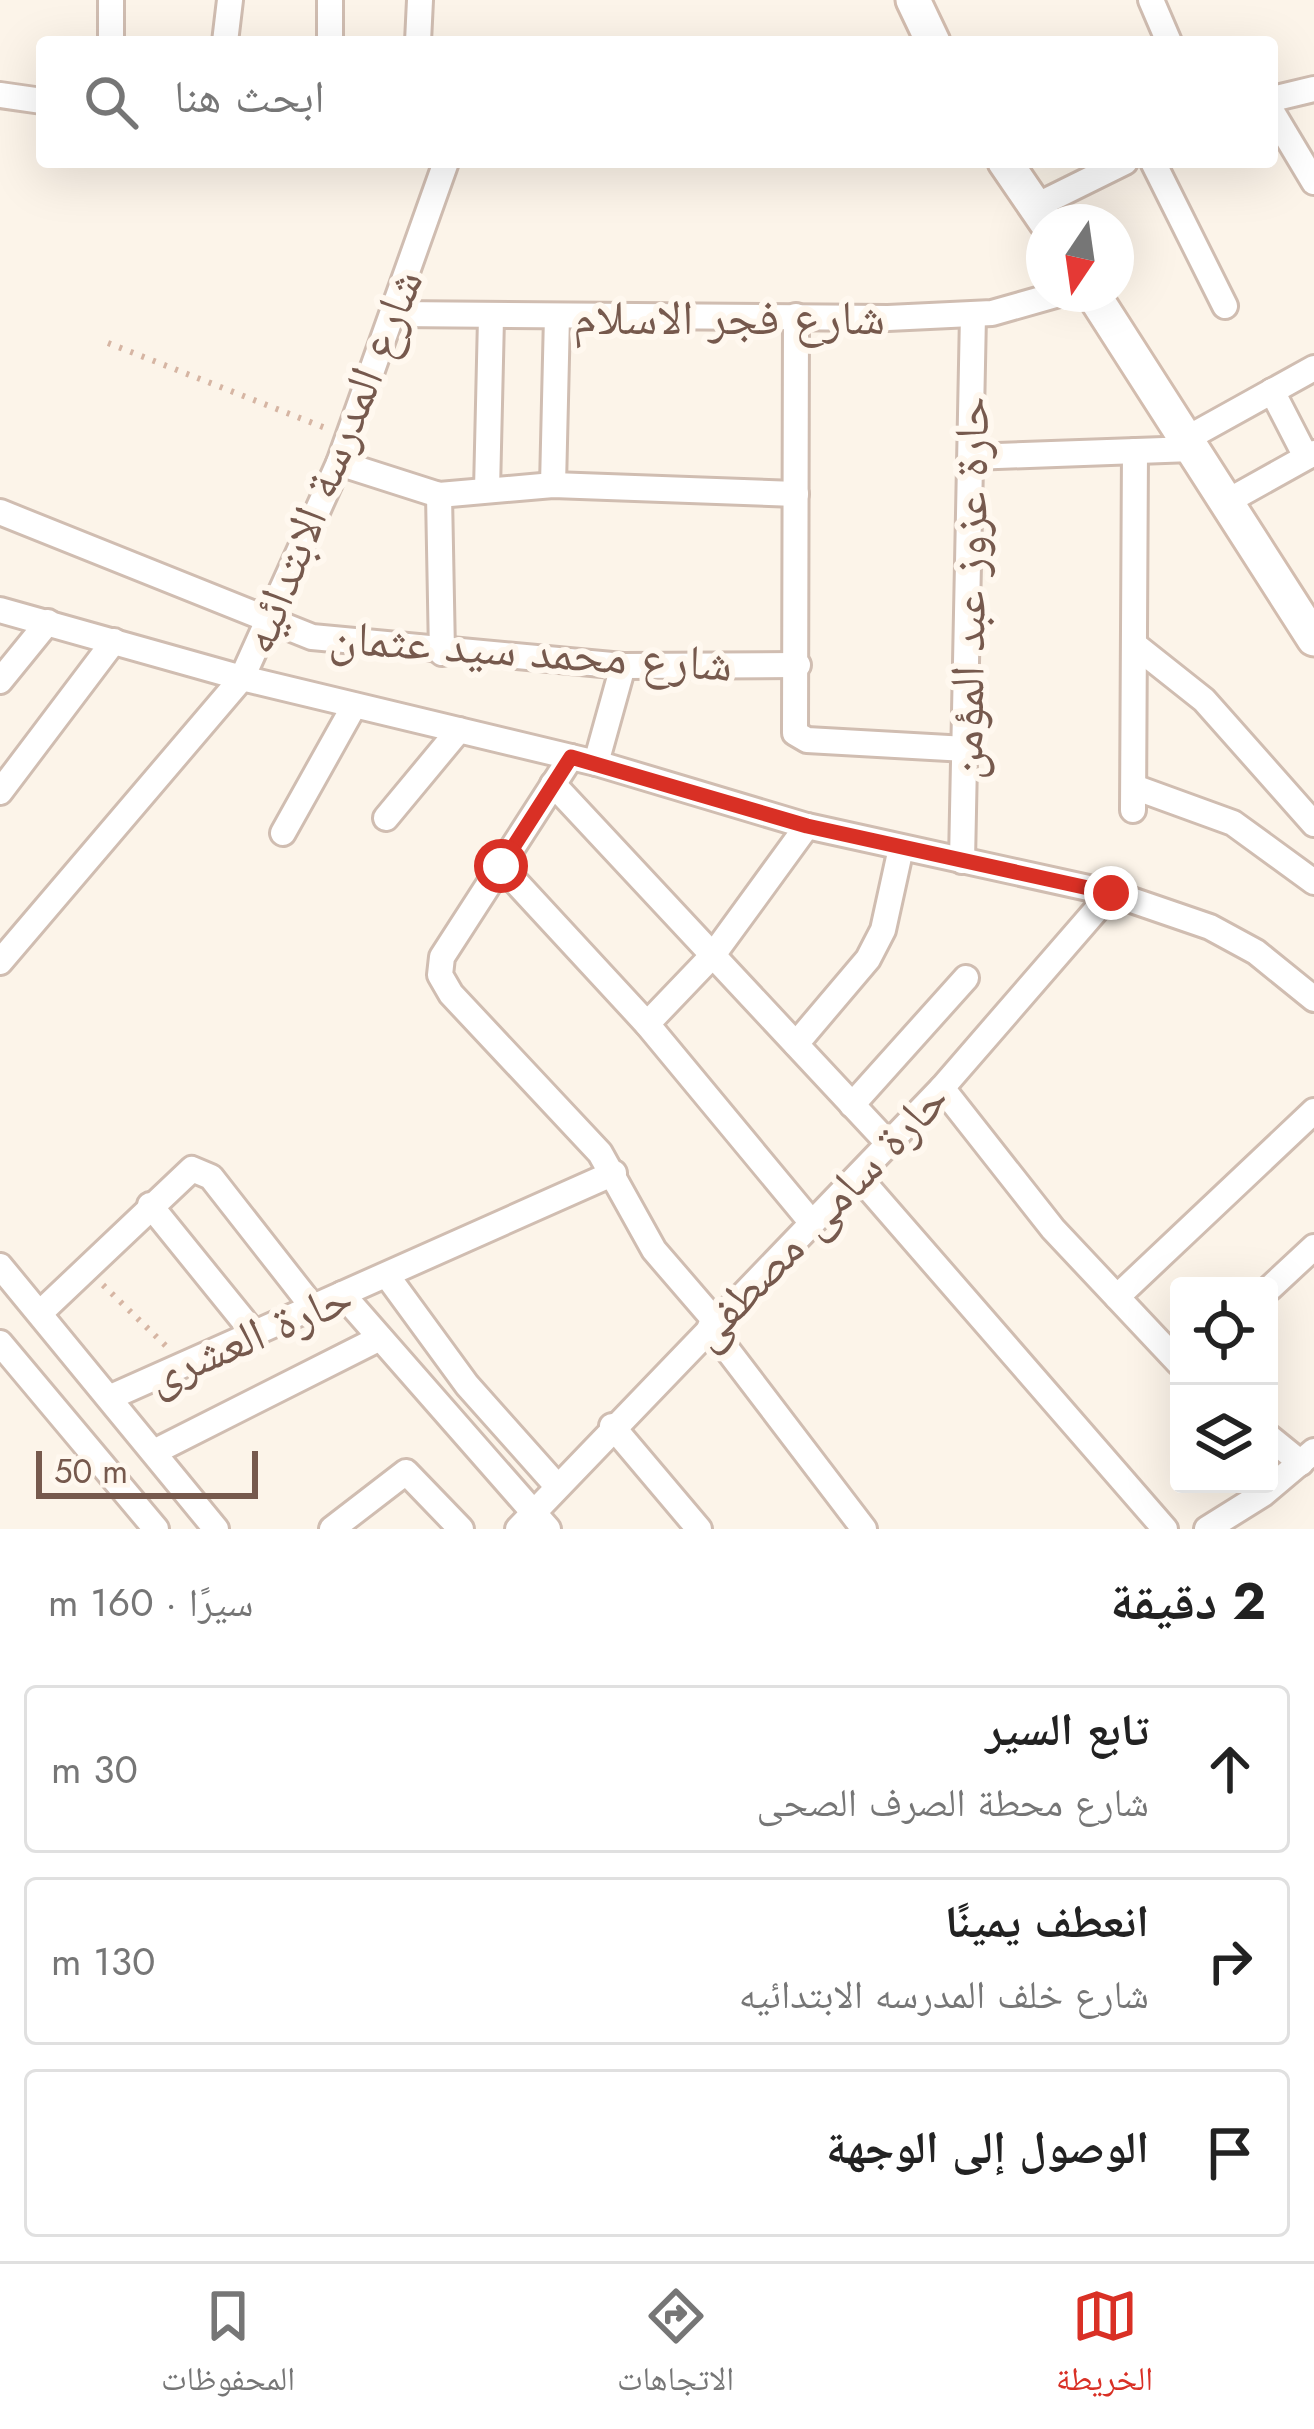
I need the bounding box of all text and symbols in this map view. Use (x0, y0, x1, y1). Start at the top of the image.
search box (36, 36, 1278, 168)
text: ابحث هنا (174, 64, 325, 129)
icon: search (78, 69, 144, 135)
north arrow (1026, 204, 1134, 312)
street label: شارع المدرسة الابتدائيه (223, 259, 440, 664)
street label: شارع فجر الاسلام (573, 283, 885, 352)
street label: حارة عزوز عبد المؤمن (931, 396, 1006, 780)
street label: شارع محمد سيد عثمان (327, 602, 735, 699)
route start (474, 839, 528, 893)
route end (1084, 866, 1138, 920)
street label: حارة سامى مصطفى (672, 1066, 964, 1365)
street label: حارة العشرى (136, 1262, 363, 1411)
map controls (1170, 1277, 1278, 1493)
button: locate (1170, 1277, 1278, 1385)
button: layers (1170, 1385, 1278, 1493)
scale bar (36, 1445, 258, 1498)
text: 50 m (54, 1448, 128, 1495)
text: 2 دقيقة (1110, 1564, 1266, 1638)
text: سيرًا · 160 m (48, 1574, 253, 1631)
text: تابع السير (985, 1697, 1149, 1762)
icon: ahead (1197, 1736, 1263, 1802)
text: 30 m (51, 1741, 138, 1798)
text: شارع محطة الصرف الصحى (756, 1774, 1149, 1831)
text: انعطف يمينًا (945, 1889, 1149, 1954)
icon: right (1197, 1928, 1263, 1994)
text: 130 m (51, 1933, 155, 1990)
text: شارع خلف المدرسه الابتدائيه (739, 1966, 1149, 2023)
text: الوصول إلى الوجهة (826, 2115, 1149, 2180)
icon: arrive (1197, 2120, 1263, 2186)
tab: المحفوظات (161, 2283, 295, 2411)
tab: الاتجاهات (617, 2283, 734, 2411)
tab: الخريطة (1056, 2283, 1153, 2411)

